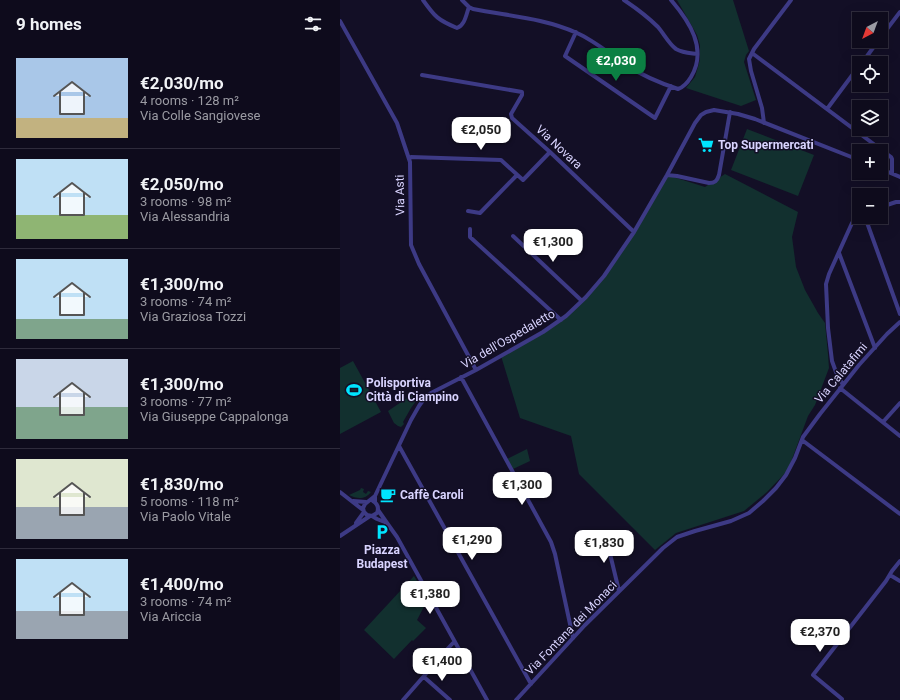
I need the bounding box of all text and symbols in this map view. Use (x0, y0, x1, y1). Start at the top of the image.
north arrow (852, 12, 888, 48)
map controls (852, 12, 888, 224)
icon: filters (302, 13, 324, 35)
text: 9 homes (16, 14, 82, 34)
pin: €2,030 (583, 48, 649, 82)
text: €2,030 (596, 53, 636, 68)
button: locate (852, 56, 888, 92)
text: €2,030/mo (140, 73, 224, 93)
icon: home (48, 74, 96, 122)
text: 4 rooms · 128 m² (140, 93, 239, 108)
button: layers (852, 100, 888, 136)
text: Via Colle Sangiovese (140, 108, 261, 123)
pin: €2,050 (448, 117, 514, 151)
text: €2,050 (461, 122, 501, 137)
street label: Via Novara (533, 122, 585, 172)
supermarket icon: Top Supermercati (697, 136, 715, 154)
place label: Top Supermercati (718, 138, 814, 152)
button: + (852, 144, 888, 180)
text: €2,050/mo (140, 174, 224, 194)
street label: Via Asti (393, 174, 407, 216)
icon: home (48, 175, 96, 223)
button: − (852, 188, 888, 224)
text: 3 rooms · 98 m² (140, 194, 232, 209)
text: Via Alessandria (140, 209, 230, 224)
pin: €1,300 (520, 229, 586, 263)
text: €1,300 (533, 234, 573, 249)
text: €1,300/mo (140, 274, 224, 294)
icon: home (48, 275, 96, 323)
text: 3 rooms · 74 m² (140, 294, 232, 309)
street label: Via dell'Ospedaletto (459, 306, 557, 372)
text: Via Graziosa Tozzi (140, 309, 246, 324)
street label: Via Calatafimi (812, 340, 870, 406)
text: €1,300/mo (140, 374, 224, 394)
icon: home (48, 375, 96, 423)
place label: Polisportiva Città di Ciampino (366, 376, 459, 404)
sports icon: Polisportiva Città di Ciampino (345, 381, 363, 399)
text: 3 rooms · 77 m² (140, 394, 232, 409)
text: Via Giuseppe Cappalonga (140, 409, 289, 424)
pin: €1,300 (489, 472, 555, 506)
text: €1,830/mo (140, 474, 224, 494)
icon: home (48, 475, 96, 523)
text: €1,300 (502, 477, 542, 492)
cafe icon: Caffè Caroli (379, 486, 397, 504)
place label: Caffè Caroli (400, 488, 464, 502)
text: 5 rooms · 118 m² (140, 494, 239, 509)
text: Via Paolo Vitale (140, 509, 231, 524)
parking icon: Piazza Budapest (373, 523, 391, 541)
pin: €1,290 (439, 527, 505, 561)
pin: €1,830 (571, 530, 637, 564)
text: €1,290 (452, 532, 492, 547)
text: €1,830 (584, 535, 624, 550)
place label: Piazza Budapest (356, 543, 408, 571)
text: €1,400/mo (140, 574, 224, 594)
icon: home (48, 575, 96, 623)
street label: Via Fontana dei Monaci (522, 578, 620, 678)
pin: €1,380 (397, 581, 463, 615)
text: €1,380 (410, 586, 450, 601)
text: 3 rooms · 74 m² (140, 594, 232, 609)
text: Via Ariccia (140, 609, 202, 624)
pin: €2,370 (787, 619, 853, 653)
text: €2,370 (800, 624, 840, 639)
pin: €1,400 (409, 648, 475, 682)
text: €1,400 (422, 653, 462, 668)

